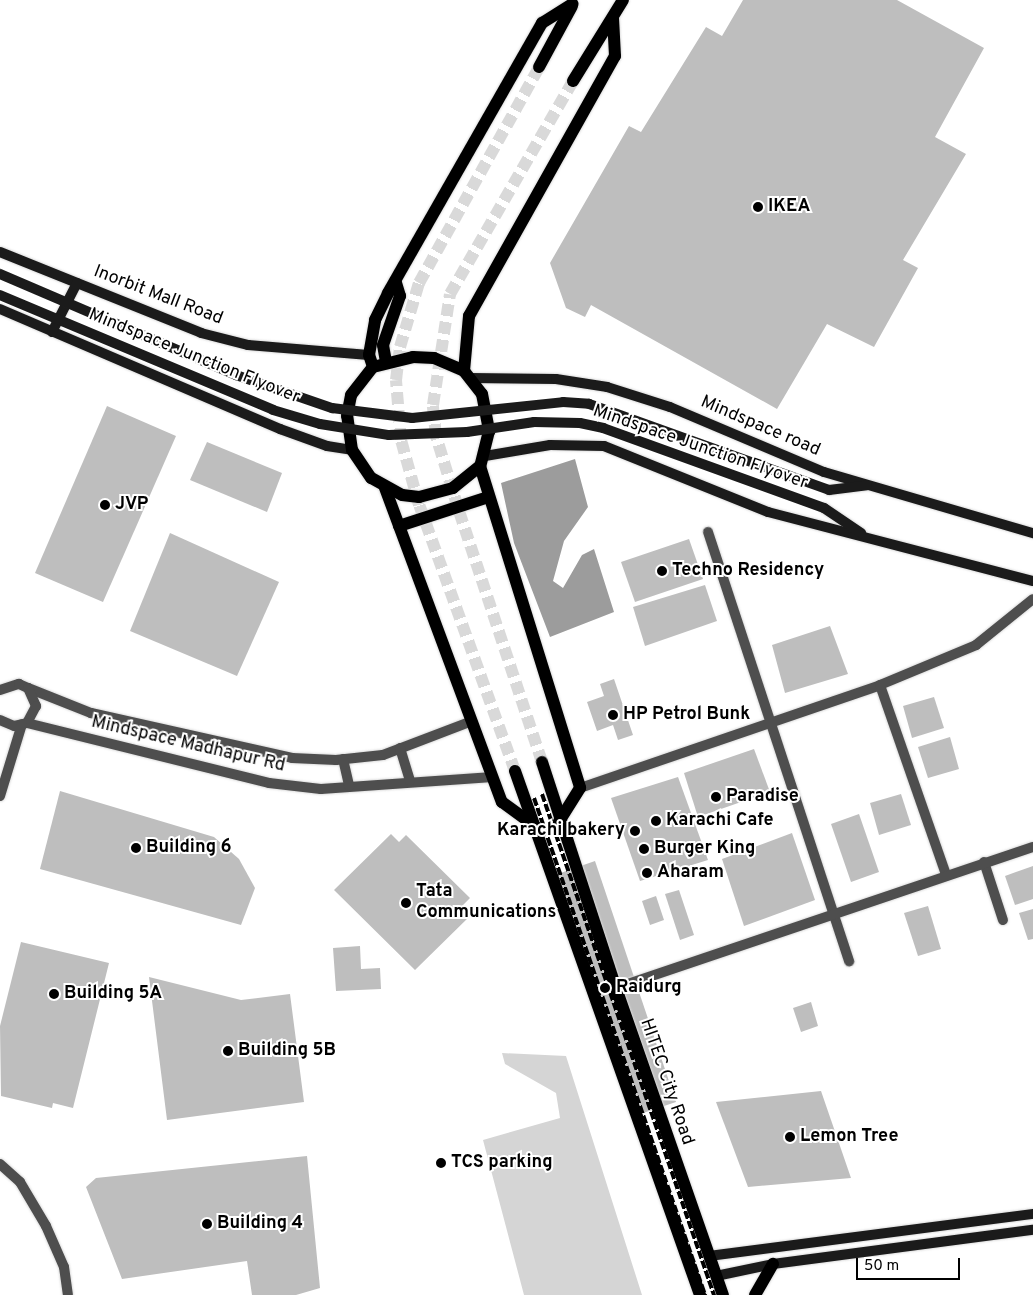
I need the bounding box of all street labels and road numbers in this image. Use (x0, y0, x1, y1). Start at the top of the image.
street label: Inorbit Mall Road (90, 261, 226, 331)
street label: Mindspace Junction Flyover (85, 305, 303, 409)
street label: Mindspace road (697, 392, 823, 462)
street label: Mindspace Junction Flyover (590, 401, 810, 495)
street label: Mindspace Madhapur Rd (89, 712, 287, 778)
street label: HITEC City Road (634, 1016, 698, 1148)

